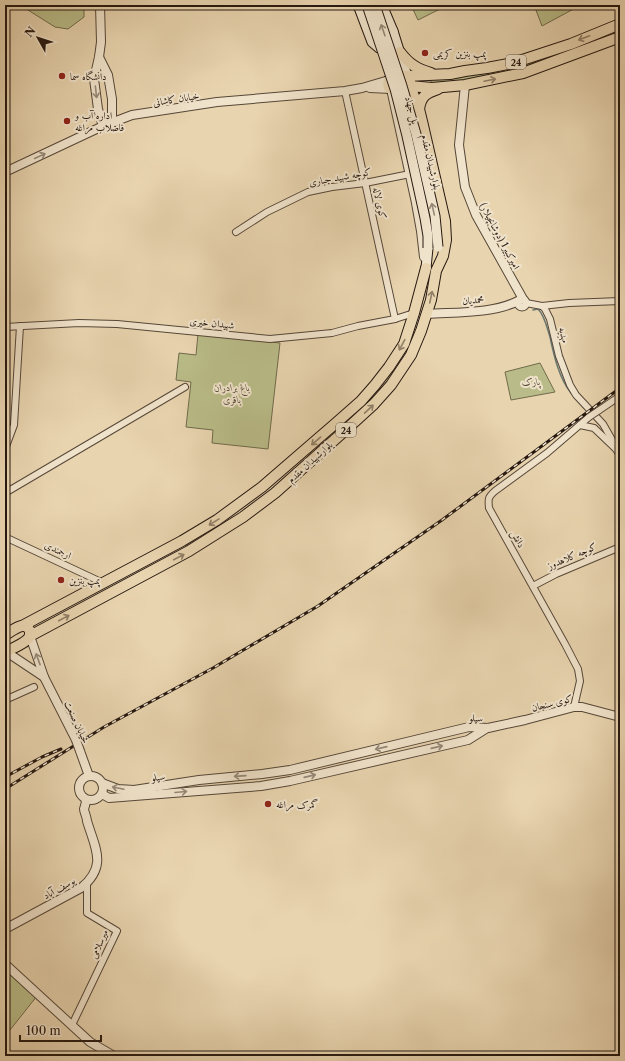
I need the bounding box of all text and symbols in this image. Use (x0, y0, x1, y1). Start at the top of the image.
north arrow (18, 18, 58, 58)
text: N (22, 23, 39, 40)
one-way arrow (379, 24, 387, 36)
one-way arrow (578, 35, 590, 43)
place label: پمپ بنزین کریمی (433, 47, 487, 61)
marker: پمپ بنزین کریمی (420, 48, 430, 58)
road number: 24 (506, 55, 526, 69)
place label: دانشگاه سما (70, 70, 107, 83)
marker: دانشگاه سما (57, 71, 67, 81)
one-way arrow (483, 75, 496, 83)
one-way arrow (92, 85, 99, 98)
street label: خیابان کاشانی (152, 89, 200, 109)
street label: پل جهاد (401, 95, 422, 127)
place label: اداره آب و فاضلاب مراغه (74, 109, 124, 135)
marker: اداره آب و فاضلاب مراغه (62, 116, 72, 126)
street label: بلوارشهیدان مقدم (415, 133, 444, 192)
one-way arrow (34, 152, 46, 159)
street label: کوچه شهید جباری (308, 165, 372, 190)
street label: کوی لاله (370, 186, 390, 220)
street label: امیرکبیر1 (دوشابچیلار) (476, 200, 523, 272)
one-way arrow (429, 203, 437, 216)
one-way arrow (428, 291, 436, 304)
street label: محمدیان (462, 293, 484, 307)
street label: شهیدان خیری (189, 314, 235, 332)
street label: مهدیه (556, 326, 572, 344)
one-way arrow (398, 339, 406, 351)
park label: پارک (522, 375, 541, 389)
park label: باغ برادران باقری (214, 381, 250, 406)
one-way arrow (364, 404, 374, 413)
road number: 24 (336, 423, 356, 437)
one-way arrow (311, 436, 321, 445)
street label: بلوارشهیدان مقدم (285, 438, 337, 488)
one-way arrow (209, 518, 220, 526)
street label: دانش (507, 528, 528, 551)
street label: ارجمندی (42, 538, 74, 562)
street label: کوچه کلاهدوز (544, 540, 599, 574)
one-way arrow (173, 552, 185, 560)
place label: پمپ بنزین (69, 574, 101, 588)
marker: پمپ بنزین (56, 575, 66, 585)
one-way arrow (58, 613, 70, 621)
one-way arrow (33, 653, 41, 665)
street label: کوی سنجان (530, 692, 574, 714)
street label: خیابان صنعت (61, 699, 93, 745)
street label: سیلو (468, 711, 483, 725)
one-way arrow (430, 743, 443, 751)
one-way arrow (375, 745, 388, 752)
street label: سیلو (149, 769, 166, 785)
one-way arrow (234, 772, 247, 780)
one-way arrow (303, 772, 316, 780)
one-way arrow (112, 783, 125, 791)
one-way arrow (174, 788, 187, 796)
place label: گمرک مراغه (276, 798, 318, 812)
marker: گمرک مراغه (263, 799, 273, 809)
street label: یوسف آباد (41, 873, 78, 902)
street label: میرسلامی (87, 927, 111, 961)
scale bar (20, 1017, 101, 1043)
text: 100 m (26, 1023, 61, 1038)

